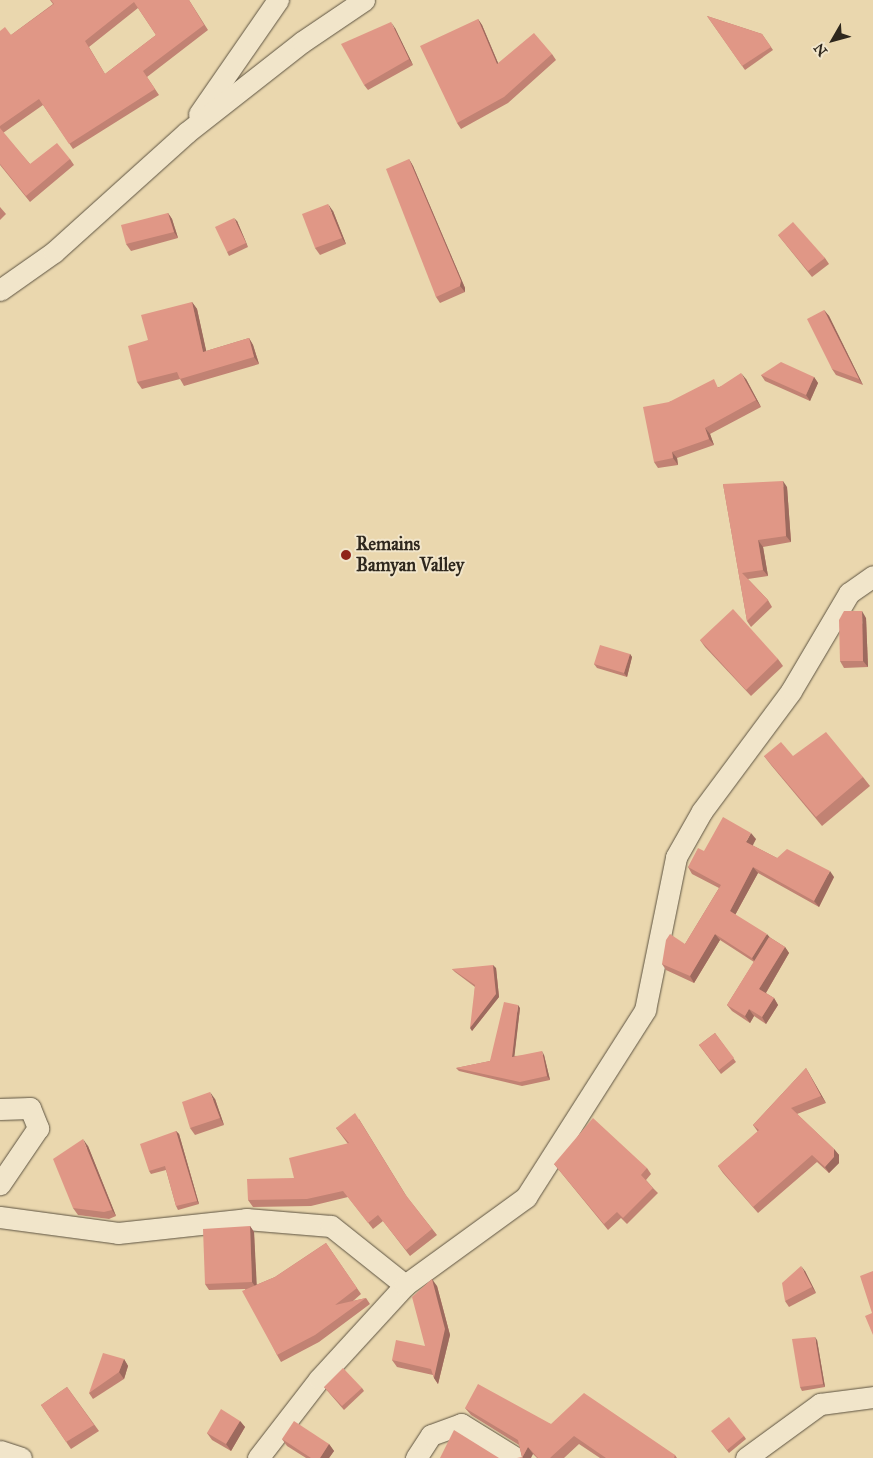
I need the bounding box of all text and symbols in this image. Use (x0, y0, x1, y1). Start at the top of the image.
north arrow (808, 15, 858, 65)
text: N (810, 40, 831, 59)
place label: Remains Bamyan Valley (356, 534, 464, 576)
marker: Remains Bamyan Valley (340, 549, 352, 561)

